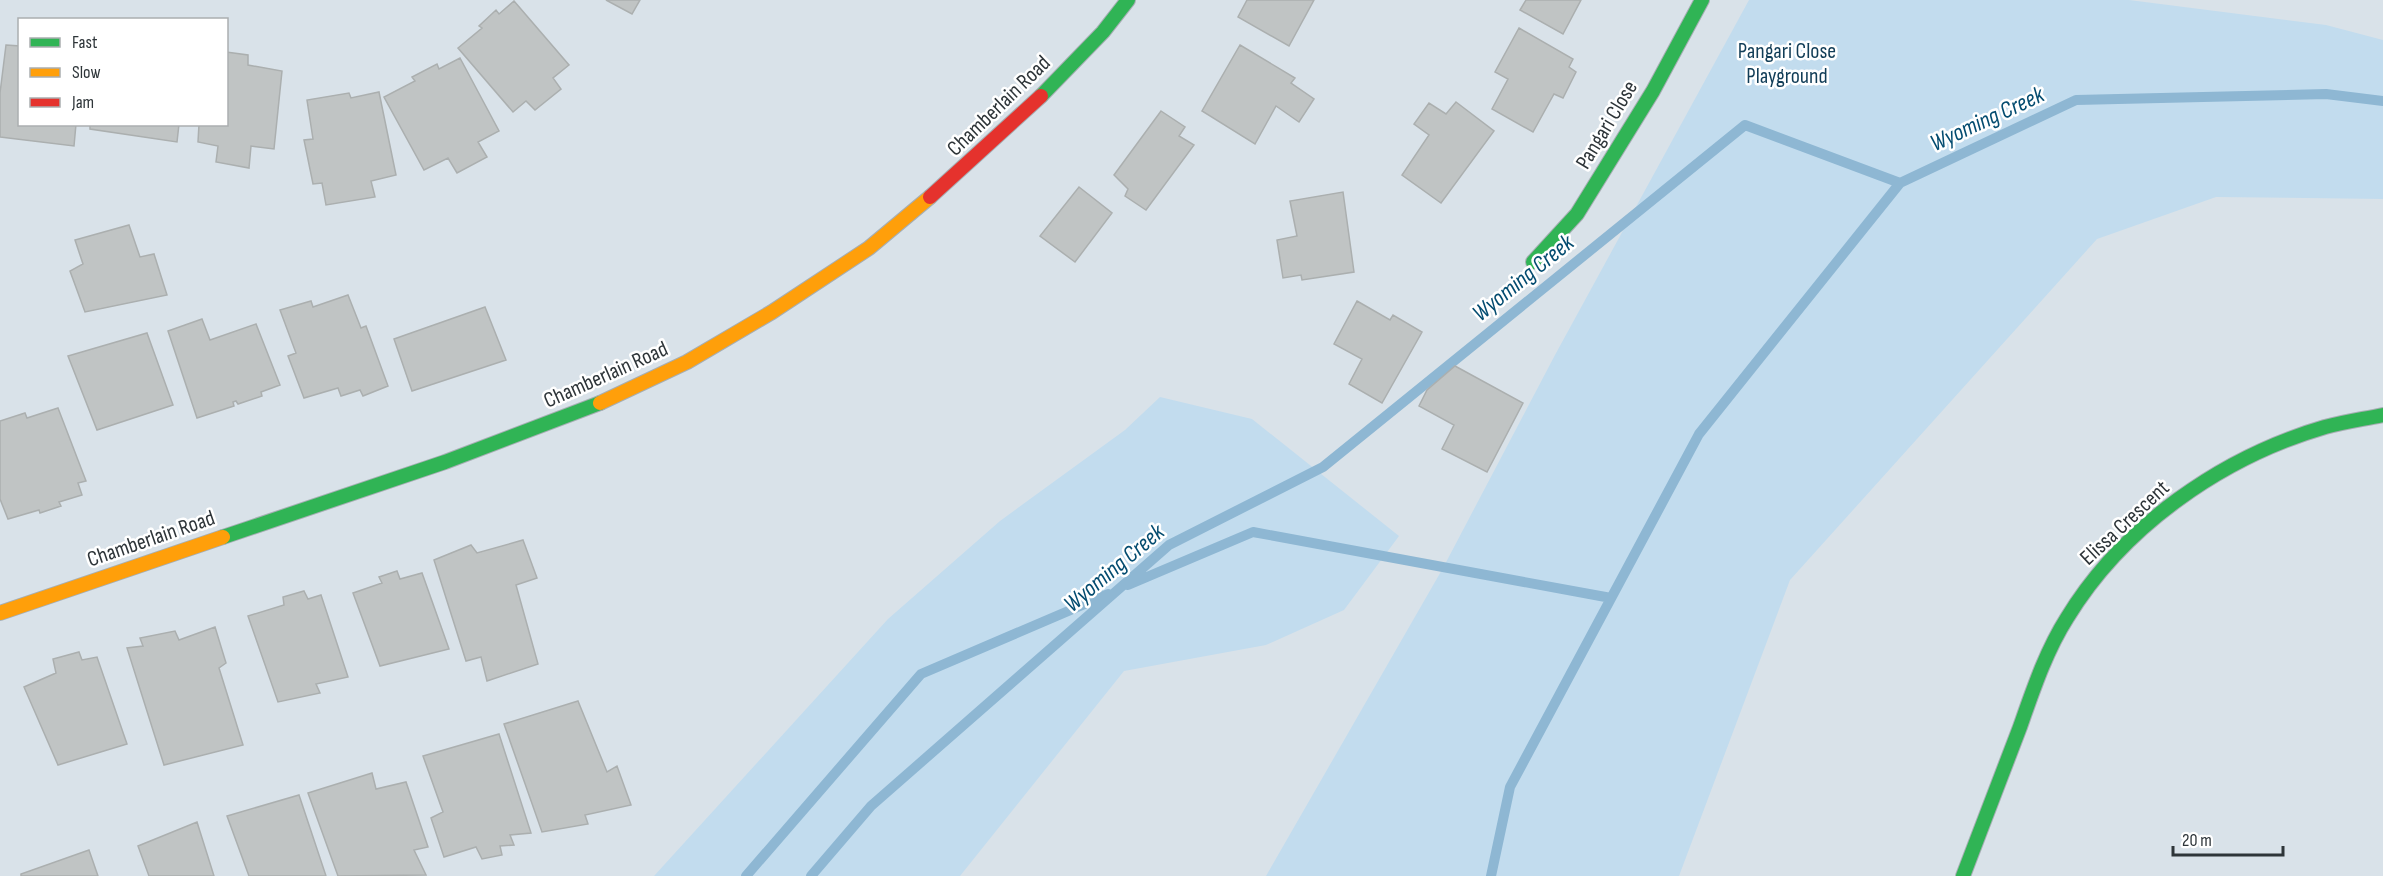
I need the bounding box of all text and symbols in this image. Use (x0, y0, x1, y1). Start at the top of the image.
legend (18, 18, 228, 126)
text: Fast (72, 32, 98, 53)
park label: Pangari Close Playground (1738, 38, 1836, 90)
street label: Chamberlain Road (942, 50, 1056, 162)
text: Slow (72, 62, 101, 83)
street label: Pangari Close (1570, 76, 1644, 174)
water label: Wyoming Creek (1926, 80, 2049, 158)
text: Jam (71, 92, 94, 113)
water label: Wyoming Creek (1466, 228, 1580, 328)
street label: Chamberlain Road (540, 336, 672, 414)
street label: Elissa Crescent (2075, 475, 2175, 571)
street label: Chamberlain Road (84, 505, 218, 573)
water label: Wyoming Creek (1058, 517, 1171, 618)
scale bar (2173, 819, 2282, 857)
text: 20 m (2182, 830, 2212, 851)

